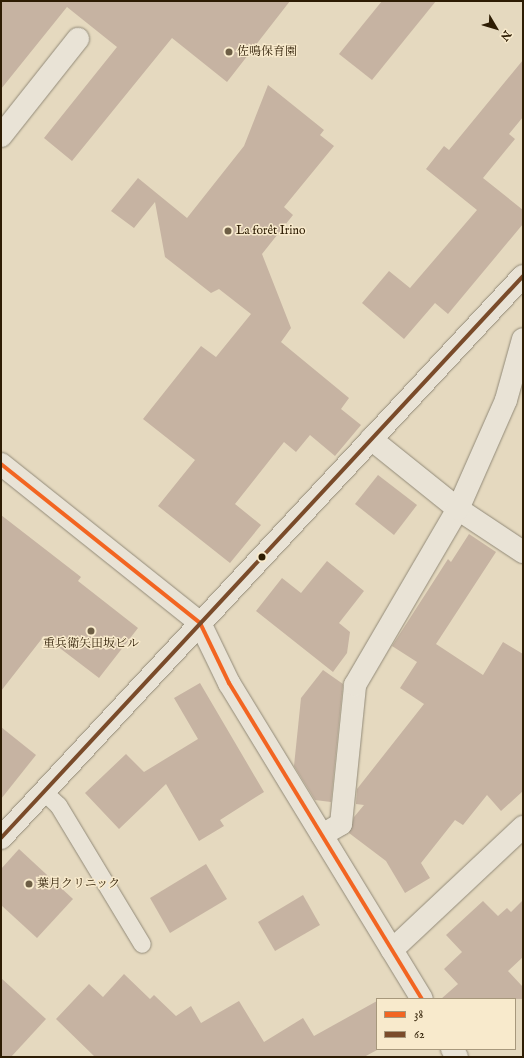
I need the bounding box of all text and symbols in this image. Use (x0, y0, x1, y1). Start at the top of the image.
north arrow (476, 8, 516, 48)
text: N (497, 27, 514, 43)
place label: 佐鳴保育園 (237, 45, 297, 59)
marker: 佐鳴保育園 (224, 47, 234, 57)
place label: La forêt Irino (236, 224, 305, 238)
marker: La forêt Irino (223, 226, 233, 236)
unlabelled marker (257, 552, 267, 562)
marker: 重兵衛矢田坂ビル (86, 626, 96, 636)
place label: 重兵衛矢田坂ビル (43, 637, 139, 651)
place label: 葉月クリニック (37, 877, 121, 891)
marker: 葉月クリニック (24, 879, 34, 889)
legend (376, 998, 516, 1050)
text: 38 (414, 1007, 423, 1022)
text: 62 (414, 1027, 425, 1042)

